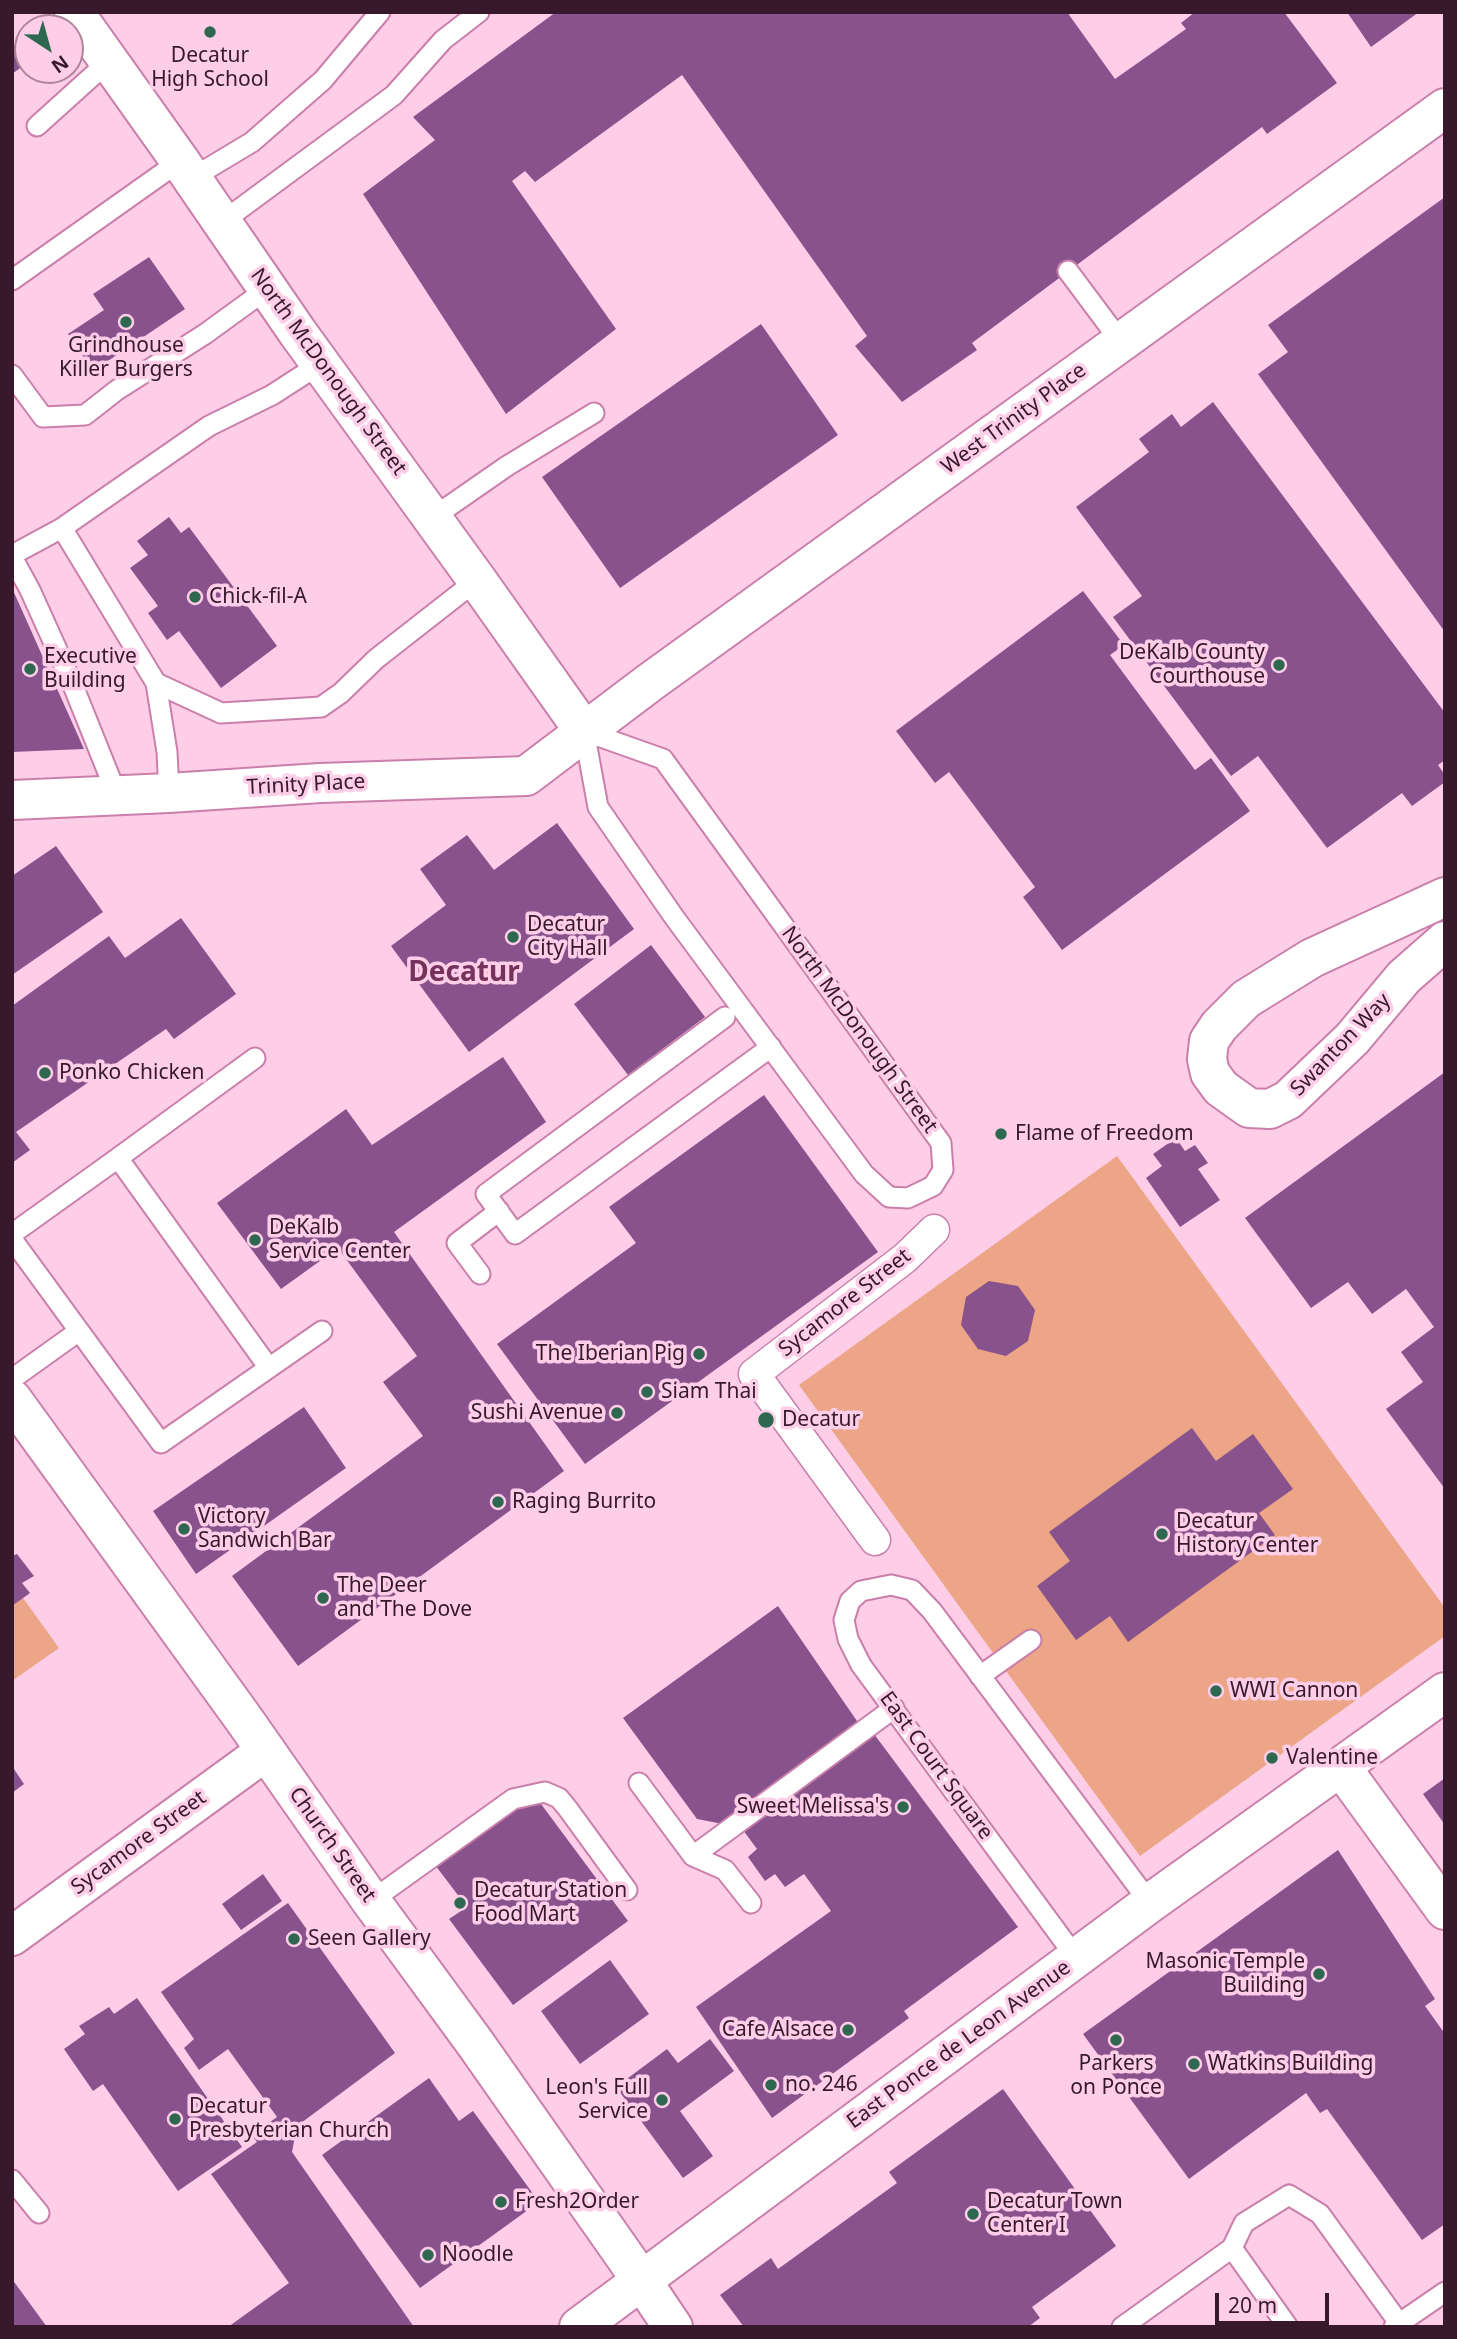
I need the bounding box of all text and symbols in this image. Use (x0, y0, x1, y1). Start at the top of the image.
north arrow (14, 14, 84, 84)
marker: Decatur High School (202, 24, 218, 40)
place label: Decatur High School (151, 43, 269, 93)
text: N (46, 49, 74, 79)
street label: North McDonough Street (245, 264, 411, 480)
marker: Grindhouse Killer Burgers (118, 314, 134, 330)
place label: Grindhouse Killer Burgers (59, 333, 193, 383)
street label: West Trinity Place (937, 358, 1091, 480)
place label: Chick-fil-A (209, 584, 307, 610)
marker: Chick-fil-A (187, 589, 203, 605)
place label: DeKalb County Courthouse (1119, 640, 1265, 690)
place label: Executive Building (44, 644, 137, 694)
marker: DeKalb County Courthouse (1271, 657, 1287, 673)
marker: Executive Building (22, 661, 38, 677)
street label: Trinity Place (246, 769, 366, 801)
place label: Decatur City Hall (527, 912, 608, 962)
street label: North McDonough Street (776, 922, 942, 1138)
marker: Decatur City Hall (505, 929, 521, 945)
district label: Decatur (408, 956, 520, 990)
street label: Swanton Way (1286, 988, 1396, 1102)
place label: Ponko Chicken (59, 1060, 205, 1086)
marker: Ponko Chicken (37, 1065, 53, 1081)
place label: Flame of Freedom (1015, 1121, 1194, 1147)
marker: Flame of Freedom (993, 1126, 1009, 1142)
place label: DeKalb Service Center (269, 1215, 411, 1265)
marker: DeKalb Service Center (247, 1232, 263, 1248)
street label: Sycamore Street (774, 1244, 916, 1362)
place label: The Iberian Pig (536, 1341, 685, 1367)
marker: The Iberian Pig (691, 1346, 707, 1362)
place label: Siam Thai (661, 1379, 757, 1405)
marker: Siam Thai (639, 1384, 655, 1400)
place label: Sushi Avenue (471, 1400, 603, 1426)
marker: Sushi Avenue (609, 1405, 625, 1421)
place label: Decatur (782, 1407, 860, 1433)
marker: Decatur (756, 1410, 776, 1430)
place label: Raging Burrito (512, 1489, 656, 1515)
marker: Raging Burrito (490, 1494, 506, 1510)
place label: Victory Sandwich Bar (198, 1504, 332, 1554)
place label: Decatur History Center (1176, 1509, 1318, 1559)
marker: Victory Sandwich Bar (176, 1521, 192, 1537)
marker: Decatur History Center (1154, 1526, 1170, 1542)
place label: The Deer and The Dove (337, 1573, 472, 1623)
marker: The Deer and The Dove (315, 1590, 331, 1606)
place label: WWI Cannon (1230, 1678, 1358, 1704)
marker: WWI Cannon (1208, 1683, 1224, 1699)
street label: East Court Square (874, 1687, 998, 1845)
place label: Valentine (1286, 1745, 1378, 1771)
marker: Valentine (1264, 1750, 1280, 1766)
street label: Church Street (283, 1783, 381, 1907)
street label: Sycamore Street (67, 1786, 211, 1900)
place label: Sweet Melissa's (737, 1794, 889, 1820)
marker: Sweet Melissa's (895, 1799, 911, 1815)
place label: Decatur Station Food Mart (474, 1878, 627, 1928)
marker: Decatur Station Food Mart (452, 1895, 468, 1911)
place label: Seen Gallery (308, 1926, 431, 1952)
marker: Seen Gallery (286, 1931, 302, 1947)
place label: Masonic Temple Building (1146, 1949, 1305, 1999)
street label: East Ponce de Leon Avenue (842, 1955, 1076, 2135)
marker: Masonic Temple Building (1311, 1966, 1327, 1982)
place label: Cafe Alsace (722, 2017, 834, 2043)
marker: Cafe Alsace (840, 2022, 856, 2038)
marker: Parkers on Ponce (1108, 2032, 1124, 2048)
place label: Parkers on Ponce (1070, 2051, 1162, 2101)
place label: Watkins Building (1208, 2051, 1373, 2077)
marker: Watkins Building (1186, 2056, 1202, 2072)
place label: no. 246 (785, 2072, 858, 2098)
place label: Leon's Full Service (545, 2075, 648, 2125)
marker: no. 246 (763, 2077, 779, 2093)
marker: Leon's Full Service (654, 2092, 670, 2108)
place label: Decatur Presbyterian Church (189, 2094, 389, 2144)
marker: Decatur Presbyterian Church (167, 2111, 183, 2127)
place label: Fresh2Order (515, 2189, 639, 2215)
place label: Decatur Town Center I (987, 2189, 1123, 2239)
marker: Fresh2Order (493, 2194, 509, 2210)
marker: Decatur Town Center I (965, 2206, 981, 2222)
place label: Noodle (442, 2242, 514, 2268)
marker: Noodle (420, 2247, 436, 2263)
scale bar (1219, 2280, 1333, 2324)
text: 20 m (1228, 2291, 1277, 2319)

